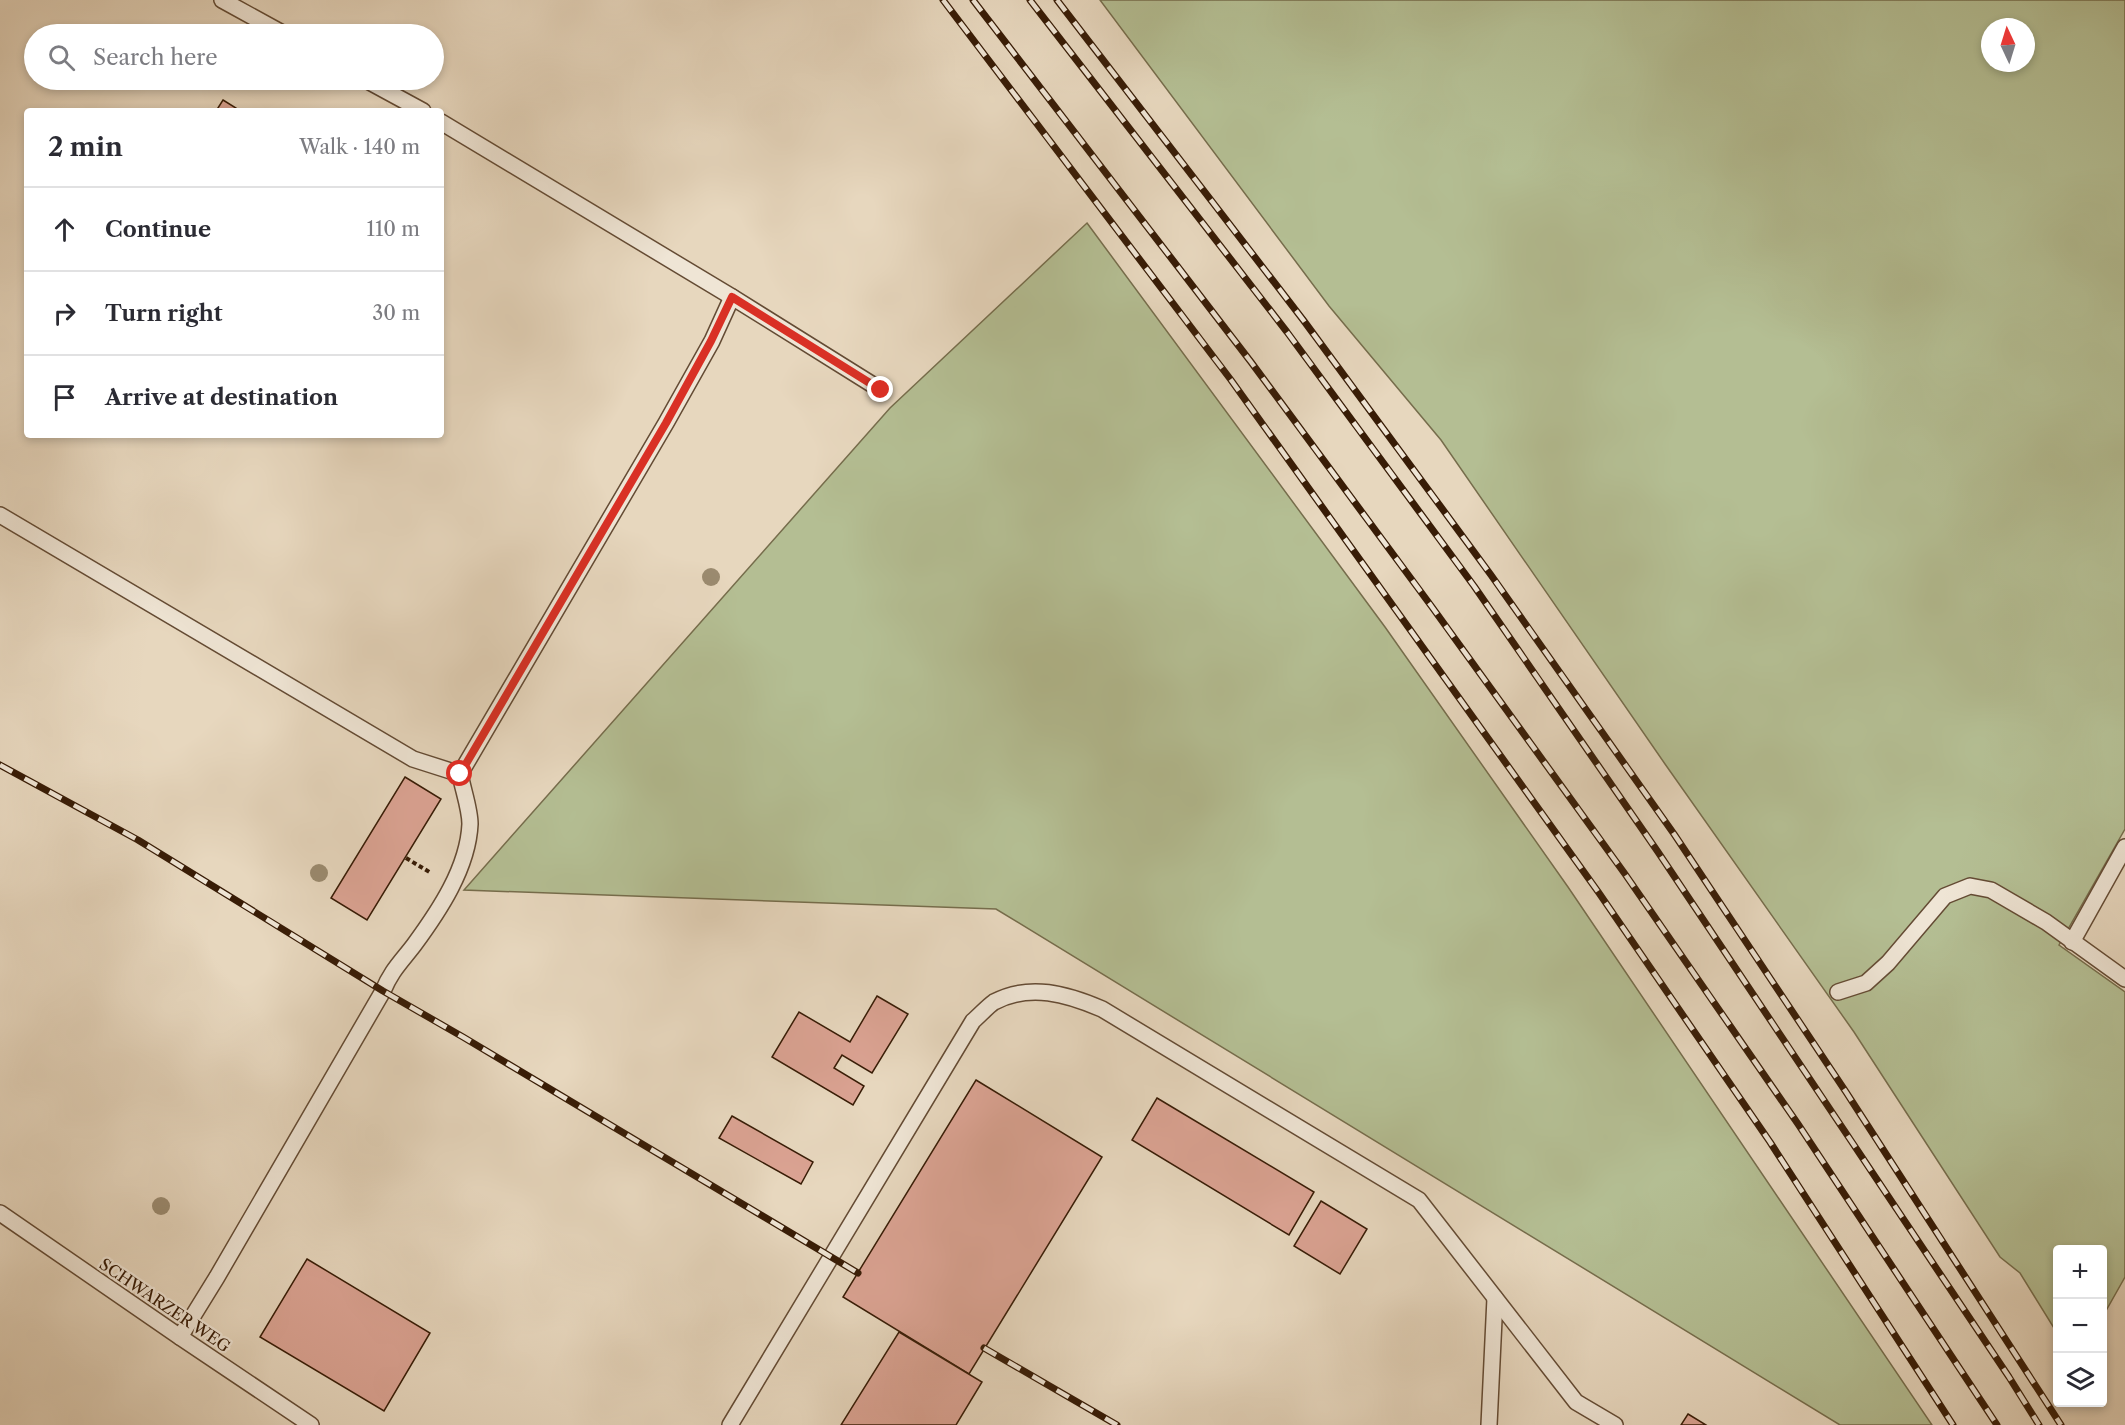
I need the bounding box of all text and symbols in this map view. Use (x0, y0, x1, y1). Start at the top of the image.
north arrow (1981, 18, 2035, 72)
search box (24, 24, 444, 90)
icon: search (45, 41, 78, 74)
text: Search here (93, 44, 218, 71)
text: 2 min (48, 131, 123, 163)
text: Walk · 140 m (299, 135, 420, 159)
icon: ahead (48, 213, 81, 246)
text: Continue (105, 216, 211, 243)
text: 110 m (367, 217, 420, 241)
icon: right (48, 297, 81, 330)
text: Turn right (105, 300, 223, 327)
text: 30 m (372, 301, 420, 325)
route end (867, 376, 893, 402)
icon: arrive (48, 381, 81, 414)
text: Arrive at destination (105, 384, 338, 411)
route start (446, 760, 472, 786)
map controls (2053, 1245, 2107, 1407)
button: + (2053, 1245, 2107, 1299)
street label: SCHWARZER WEG (96, 1254, 234, 1356)
button: − (2053, 1299, 2107, 1353)
button: layers (2053, 1353, 2107, 1407)

